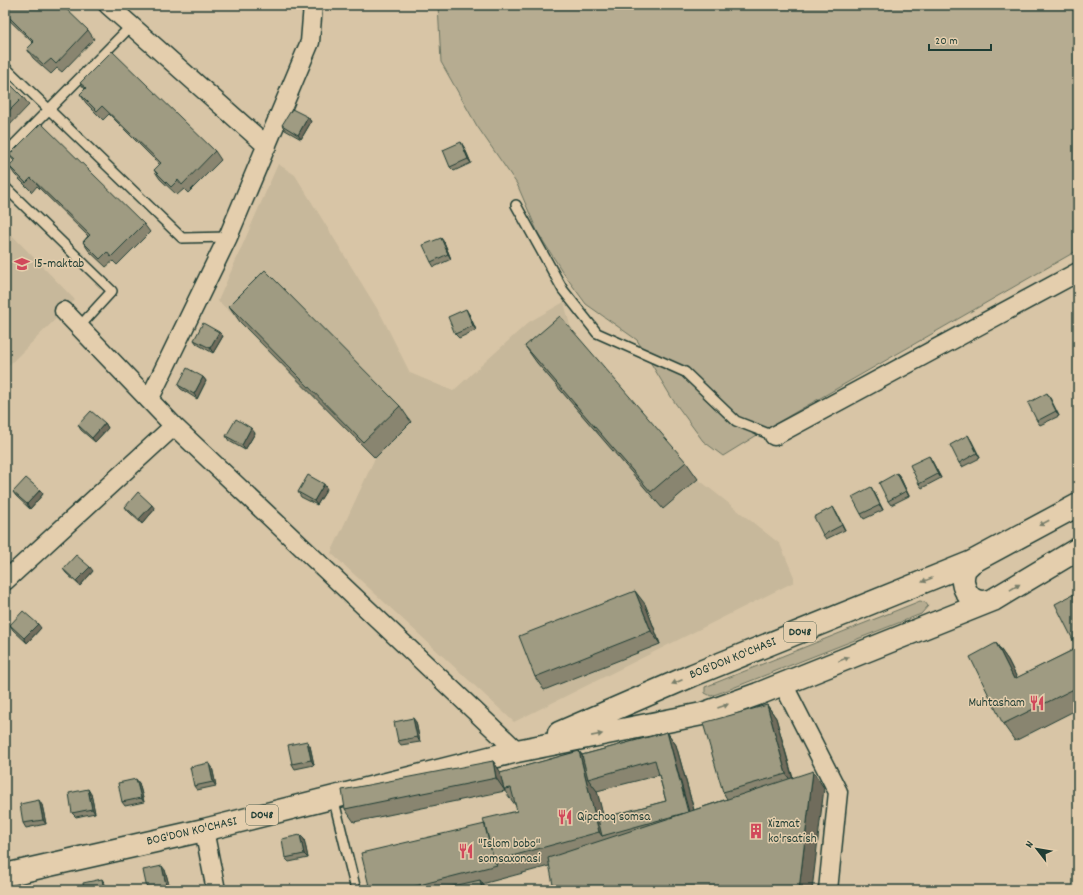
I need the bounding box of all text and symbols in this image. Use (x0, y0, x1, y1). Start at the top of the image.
scale bar (929, 26, 991, 52)
text: 20 m (935, 33, 958, 50)
school or university icon: 15-maktab (13, 255, 31, 273)
place label: 15-maktab (34, 255, 85, 274)
one-way arrow (1038, 520, 1049, 526)
one-way arrow (921, 577, 932, 583)
one-way arrow (1009, 583, 1021, 590)
road number: D048 (784, 622, 816, 642)
street label: BOG'DON KO'CHASI (687, 633, 779, 685)
one-way arrow (839, 656, 851, 662)
one-way arrow (671, 679, 683, 686)
place label: Muhtasham (968, 694, 1025, 713)
restaurant icon: Muhtasham (1028, 694, 1046, 712)
one-way arrow (718, 703, 730, 709)
one-way arrow (590, 732, 603, 738)
road number: D048 (246, 805, 278, 825)
restaurant icon: Qipchoq somsa (556, 808, 574, 826)
place label: Qipchoq somsa (577, 808, 651, 827)
street label: BOG'DON KO'CHASI (145, 812, 239, 852)
place label: Xizmat ko'rsatish (768, 815, 817, 849)
building icon: Xizmat ko'rsatish (747, 822, 765, 840)
north arrow (1017, 829, 1057, 869)
place label: "Islom bobo" somsaxonasi (478, 835, 541, 869)
text: N (1022, 838, 1039, 851)
restaurant icon: "Islom bobo" somsaxonasi (457, 842, 475, 860)

